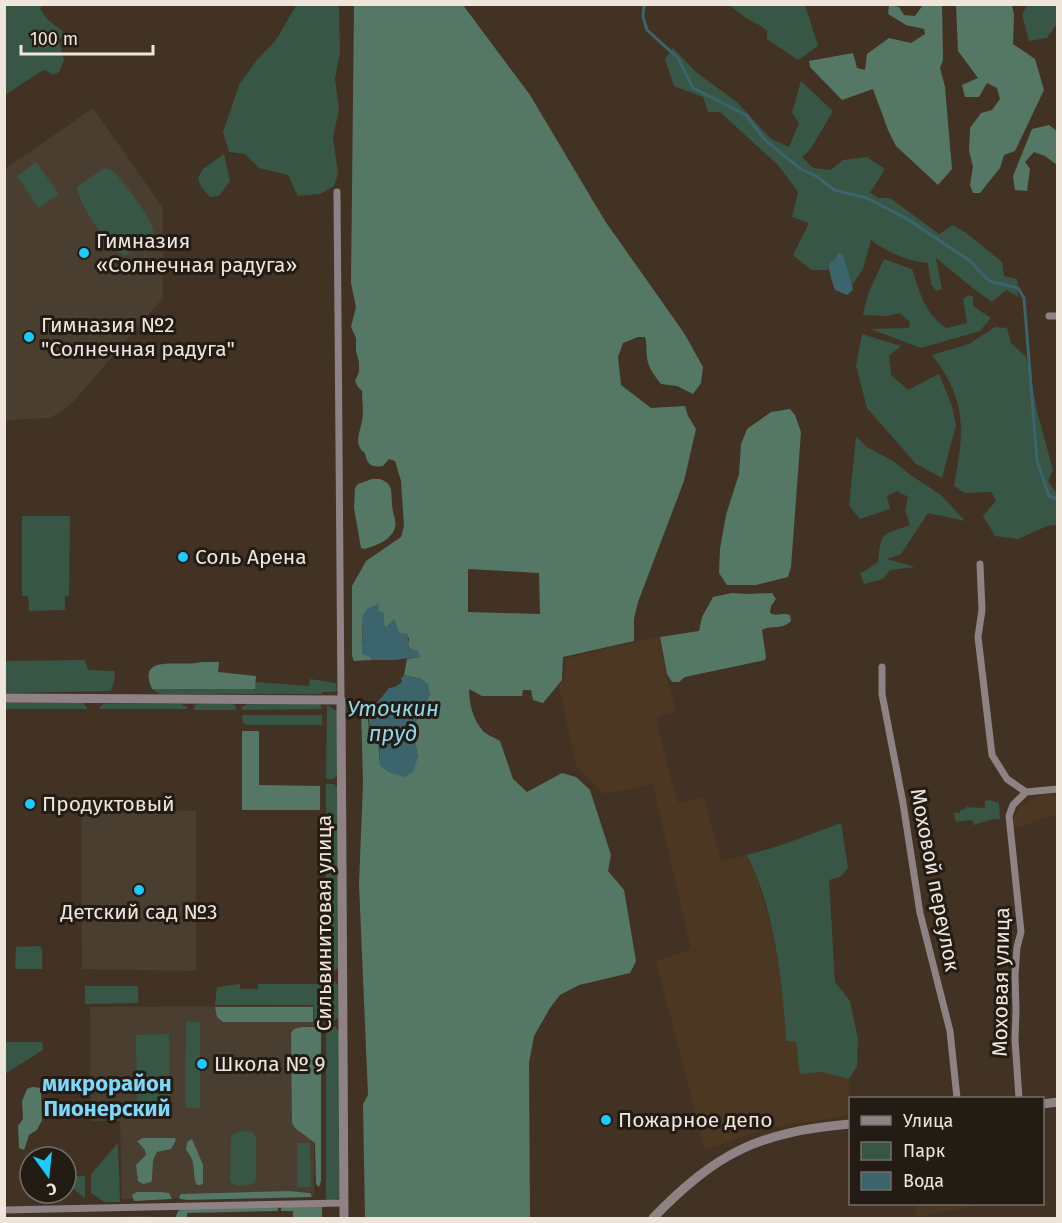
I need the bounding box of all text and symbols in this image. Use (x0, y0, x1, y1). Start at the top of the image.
scale bar (21, 18, 153, 56)
text: 100 m (30, 28, 78, 50)
place label: Гимназия «Солнечная радуга» (96, 228, 297, 278)
marker: Гимназия «Солнечная радуга» (77, 246, 91, 260)
place label: Гимназия №2 "Солнечная радуга" (41, 312, 235, 362)
marker: Гимназия №2 "Солнечная радуга" (22, 330, 36, 344)
place label: Соль Арена (195, 544, 307, 570)
marker: Соль Арена (176, 550, 190, 564)
water label: Уточкин пруд (347, 695, 439, 747)
street label: Моховой переулок (905, 786, 966, 974)
place label: Продуктовый (42, 791, 175, 817)
marker: Продуктовый (23, 797, 37, 811)
street label: Сильвинитовая улица (311, 815, 337, 1031)
marker: Детский сад №3 (132, 883, 146, 897)
place label: Детский сад №3 (60, 899, 217, 925)
street label: Моховая улица (987, 907, 1015, 1057)
place label: Школа № 9 (214, 1051, 325, 1077)
marker: Школа № 9 (195, 1057, 209, 1071)
district label: микрорайон Пионерский (42, 1070, 172, 1122)
legend (849, 1097, 1044, 1205)
place label: Пожарное депо (618, 1107, 772, 1133)
text: Улица (903, 1110, 953, 1132)
marker: Пожарное депо (599, 1113, 613, 1127)
text: Парк (903, 1140, 946, 1162)
north arrow (18, 1145, 78, 1205)
text: Вода (903, 1170, 944, 1192)
text: С (44, 1179, 59, 1200)

